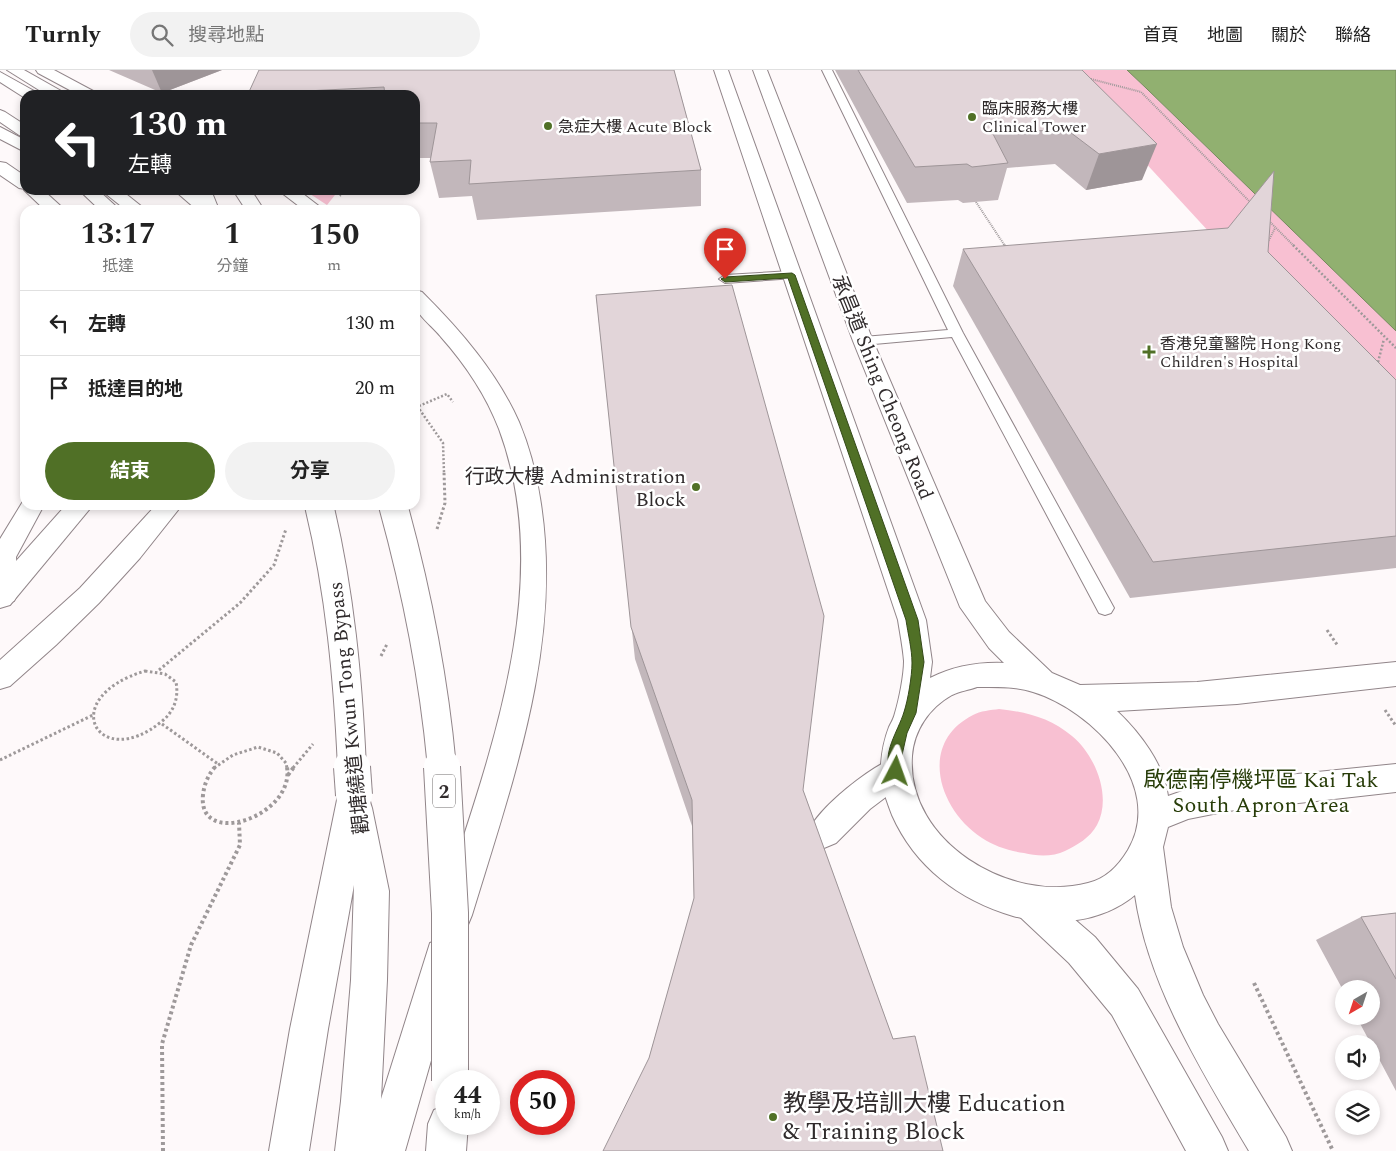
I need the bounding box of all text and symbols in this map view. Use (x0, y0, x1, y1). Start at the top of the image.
search box (130, 12, 480, 57)
text: Turnly (25, 17, 100, 53)
icon: search (148, 21, 176, 49)
text: 搜尋地點 (188, 21, 264, 50)
text: 首頁 (1143, 22, 1179, 49)
text: 地圖 (1207, 22, 1243, 49)
text: 關於 (1271, 22, 1307, 49)
text: 聯絡 (1335, 22, 1371, 49)
place label: 臨床服務大樓 Clinical Tower (982, 97, 1086, 139)
text: 130 m (128, 98, 227, 151)
icon: left (45, 110, 110, 175)
marker: 臨床服務大樓 Clinical Tower (966, 111, 978, 123)
place label: 急症大樓 Acute Block (558, 115, 712, 139)
marker: 急症大樓 Acute Block (542, 120, 554, 132)
text: 左轉 (128, 149, 172, 182)
text: 13:17 (81, 211, 156, 257)
text: 1 (224, 211, 241, 257)
text: 150 (309, 212, 359, 258)
pin (704, 228, 746, 279)
icon: arrive (711, 235, 739, 263)
text: m (327, 253, 341, 277)
text: 抵達 (102, 254, 134, 278)
text: 分鐘 (216, 254, 248, 278)
street label: 承昌道 Shing Cheong Road (823, 270, 941, 504)
icon: left (45, 309, 73, 337)
text: 130 m (345, 309, 395, 338)
text: 左轉 (88, 310, 126, 339)
place label: 香港兒童醫院 Hong Kong Children's Hospital (1160, 332, 1341, 374)
marker: 香港兒童醫院 Hong Kong Children's Hospital (1142, 345, 1156, 359)
icon: arrive (45, 374, 73, 402)
text: 20 m (355, 374, 395, 403)
text: 抵達目的地 (88, 375, 183, 404)
button: 結束 (45, 442, 215, 500)
button: 分享 (225, 442, 395, 500)
place label: 行政大樓 Administration Block (465, 462, 686, 515)
marker: 行政大樓 Administration Block (690, 481, 702, 493)
street label: 觀塘繞道 Kwun Tong Bypass (321, 580, 377, 836)
position arrow (869, 744, 921, 796)
district label: 啟德南停機坪區 Kai Tak South Apron Area (1144, 764, 1378, 822)
road number: 2 (433, 774, 455, 808)
north arrow (1335, 980, 1380, 1025)
map controls (1335, 980, 1380, 1135)
button: sound (1335, 1035, 1380, 1080)
speed limit sign: 50 (510, 1070, 575, 1135)
text: 44 (453, 1077, 482, 1115)
place label: 教學及培訓大樓 Education & Training Block (783, 1086, 1066, 1150)
button: layers (1335, 1090, 1380, 1135)
text: km/h (454, 1105, 481, 1124)
marker: 教學及培訓大樓 Education & Training Block (767, 1111, 779, 1123)

